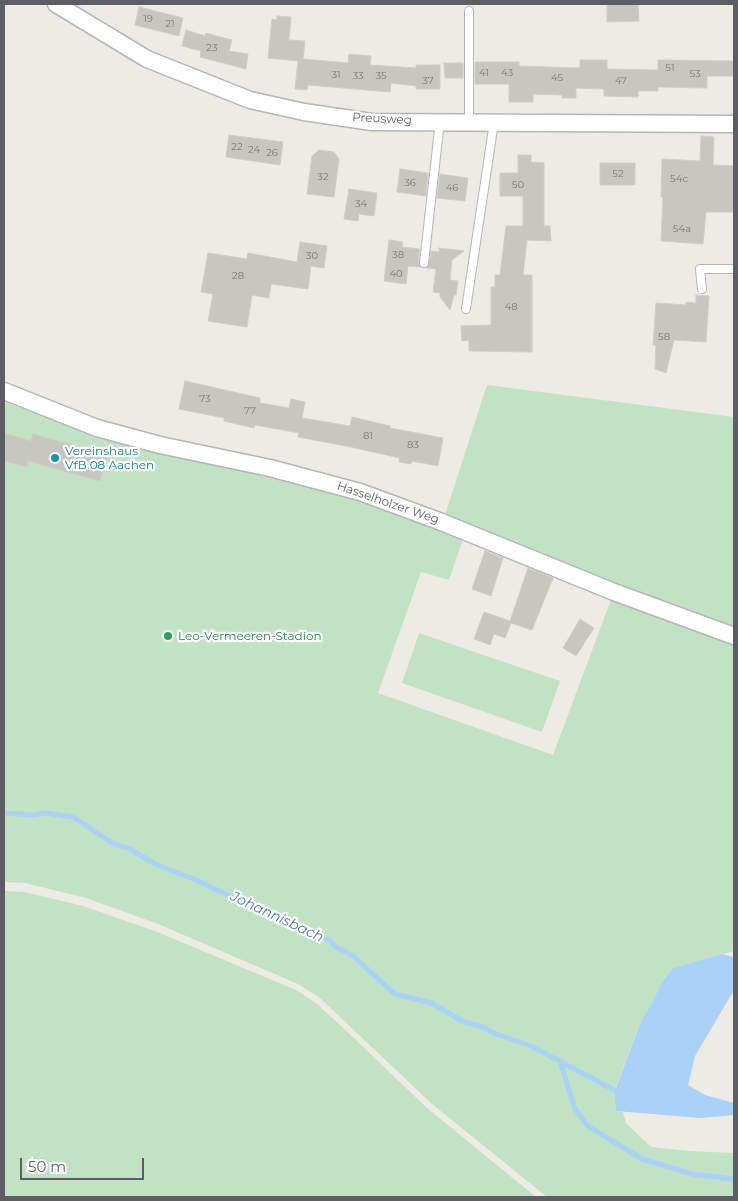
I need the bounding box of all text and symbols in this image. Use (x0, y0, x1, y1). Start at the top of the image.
house number: 19 (143, 13, 153, 25)
house number: 21 (165, 18, 175, 30)
house number: 23 (206, 42, 218, 54)
house number: 51 (665, 62, 675, 74)
house number: 41 (479, 67, 489, 79)
house number: 43 (501, 67, 513, 79)
house number: 53 (689, 68, 701, 80)
house number: 31 (331, 69, 341, 81)
house number: 33 (352, 70, 364, 82)
house number: 35 (375, 70, 387, 82)
house number: 45 (551, 72, 563, 84)
house number: 37 (422, 75, 434, 87)
house number: 47 (615, 75, 627, 87)
street label: Preusweg (352, 110, 412, 128)
house number: 22 (231, 141, 243, 153)
house number: 24 (248, 144, 260, 156)
house number: 26 (266, 147, 278, 159)
house number: 52 (612, 168, 624, 180)
house number: 32 (317, 171, 329, 183)
house number: 54c (670, 173, 688, 185)
house number: 36 (404, 177, 416, 189)
house number: 50 (512, 179, 524, 191)
house number: 46 (446, 182, 458, 194)
house number: 34 (355, 198, 367, 210)
house number: 54a (673, 223, 691, 235)
house number: 38 (392, 249, 404, 261)
house number: 30 (306, 250, 318, 262)
house number: 40 (389, 268, 403, 280)
house number: 28 (232, 270, 244, 282)
house number: 48 (504, 301, 518, 313)
house number: 58 (658, 331, 670, 343)
house number: 73 (199, 393, 211, 405)
house number: 77 (244, 405, 256, 417)
house number: 81 (363, 430, 373, 442)
house number: 83 (407, 439, 419, 451)
place label: Vereinshaus VfB 08 Aachen (65, 444, 154, 472)
marker: Vereinshaus VfB 08 Aachen (49, 452, 61, 464)
street label: Hasselholzer Weg (335, 479, 441, 527)
place label: Leo-Vermeeren-Stadion (178, 629, 322, 643)
marker: Leo-Vermeeren-Stadion (162, 630, 174, 642)
water label: Johannisbach (228, 888, 326, 946)
scale bar (22, 1148, 146, 1180)
text: 50 m (28, 1157, 66, 1176)

